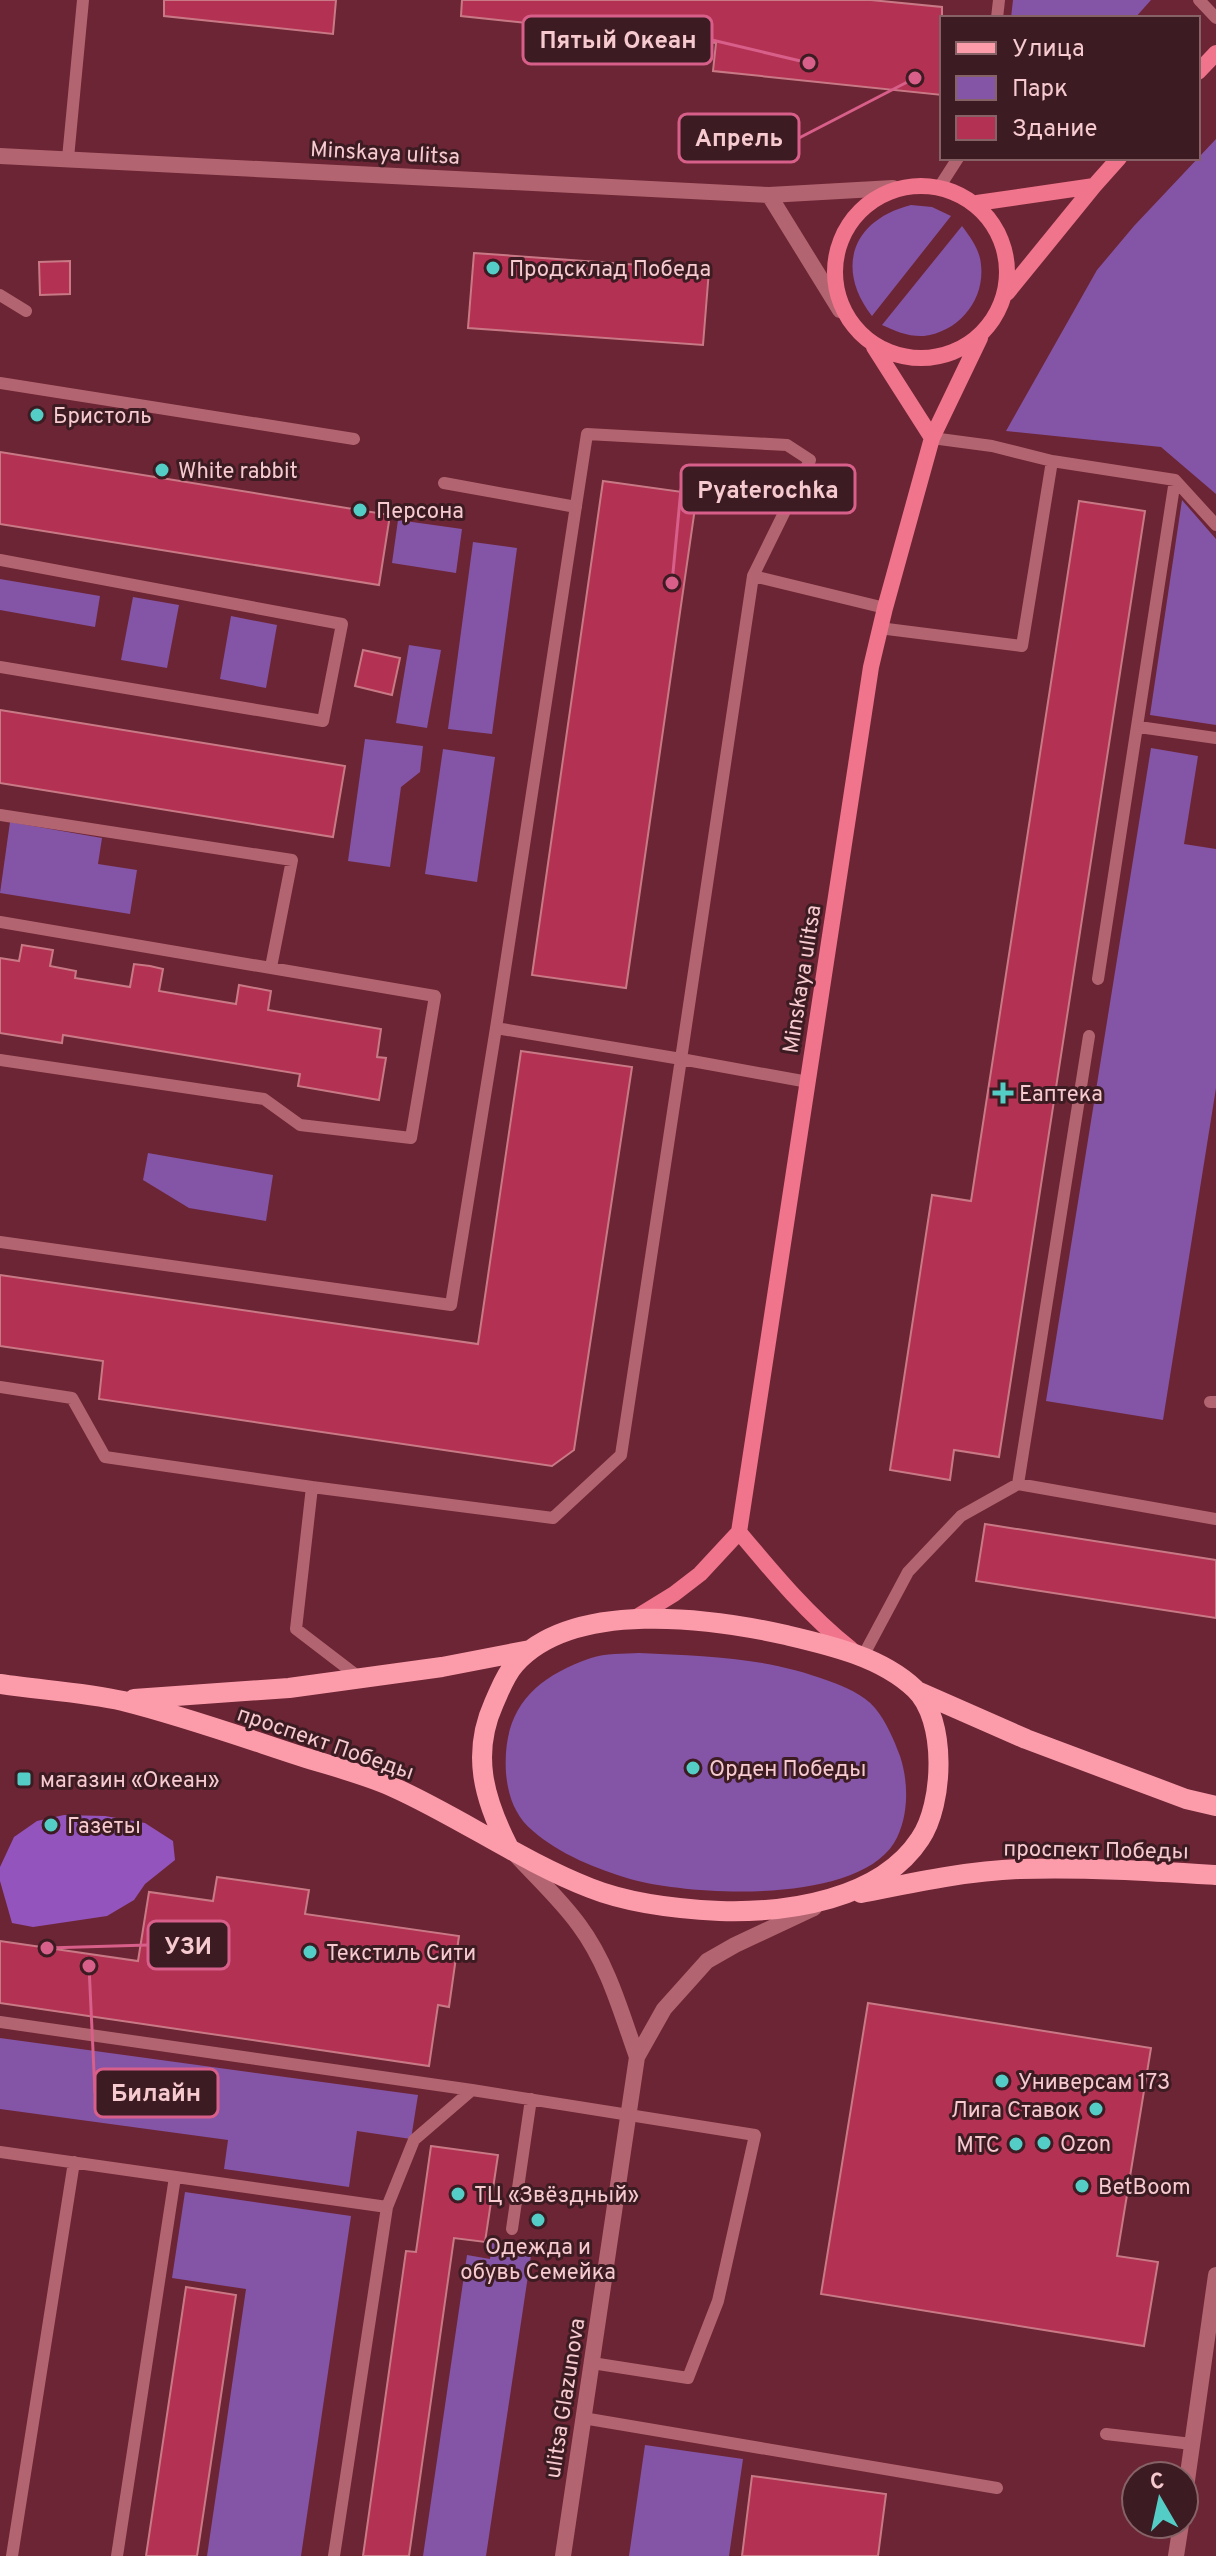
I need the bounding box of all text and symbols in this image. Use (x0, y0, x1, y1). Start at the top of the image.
callout: Пятый Океан (523, 16, 712, 64)
legend (940, 16, 1200, 160)
text: Пятый Океан (539, 27, 697, 57)
text: Улица (1012, 35, 1085, 65)
text: Парк (1012, 75, 1068, 105)
callout: Апрель (679, 114, 799, 162)
text: Здание (1012, 115, 1098, 145)
text: Апрель (695, 125, 783, 155)
street label: Minskaya ulitsa (309, 137, 461, 172)
place label: Продсклад Победа (509, 257, 711, 284)
marker: Продсклад Победа (484, 259, 502, 277)
place label: Бристоль (53, 404, 152, 431)
marker: Бристоль (28, 406, 46, 424)
place label: White rabbit (178, 459, 298, 486)
marker: White rabbit (153, 461, 171, 479)
callout: Pyaterochka (681, 465, 855, 513)
text: Pyaterochka (697, 477, 839, 507)
place label: Персона (376, 499, 464, 526)
marker: Персона (351, 501, 369, 519)
street label: Minskaya ulitsa (778, 903, 829, 1056)
place label: Еаптека (1019, 1082, 1103, 1109)
marker: Еаптека (994, 1084, 1012, 1102)
street label: проспект Победы (233, 1701, 417, 1787)
place label: Орден Победы (709, 1757, 866, 1784)
marker: Орден Победы (684, 1759, 702, 1777)
place label: магазин «Океан» (40, 1768, 219, 1795)
marker: магазин «Океан» (15, 1770, 33, 1788)
place label: Газеты (67, 1814, 141, 1841)
marker: Газеты (42, 1816, 60, 1834)
street label: проспект Победы (1003, 1836, 1189, 1867)
callout: УЗИ (148, 1921, 229, 1969)
text: УЗИ (164, 1933, 212, 1963)
place label: Текстиль Сити (326, 1941, 476, 1968)
marker: Текстиль Сити (301, 1943, 319, 1961)
callout: Билайн (95, 2069, 218, 2117)
place label: Универсам 173 (1018, 2070, 1170, 2097)
marker: Универсам 173 (993, 2072, 1011, 2090)
text: Билайн (111, 2080, 201, 2110)
place label: Лига Ставок (951, 2098, 1080, 2125)
marker: Лига Ставок (1087, 2100, 1105, 2118)
place label: Ozon (1060, 2132, 1111, 2159)
place label: МТС (956, 2133, 1000, 2160)
marker: Ozon (1035, 2134, 1053, 2152)
marker: МТС (1007, 2135, 1025, 2153)
place label: BetBoom (1098, 2175, 1191, 2202)
marker: BetBoom (1073, 2177, 1091, 2195)
place label: ТЦ «Звёздный» (474, 2183, 639, 2210)
marker: ТЦ «Звёздный» (449, 2185, 467, 2203)
marker: Одежда и обувь Семейка (529, 2211, 547, 2229)
place label: Одежда и обувь Семейка (460, 2235, 616, 2287)
street label: ulitsa Glazunova (540, 2316, 592, 2481)
north arrow (1120, 2460, 1200, 2540)
text: С (1148, 2468, 1166, 2497)

